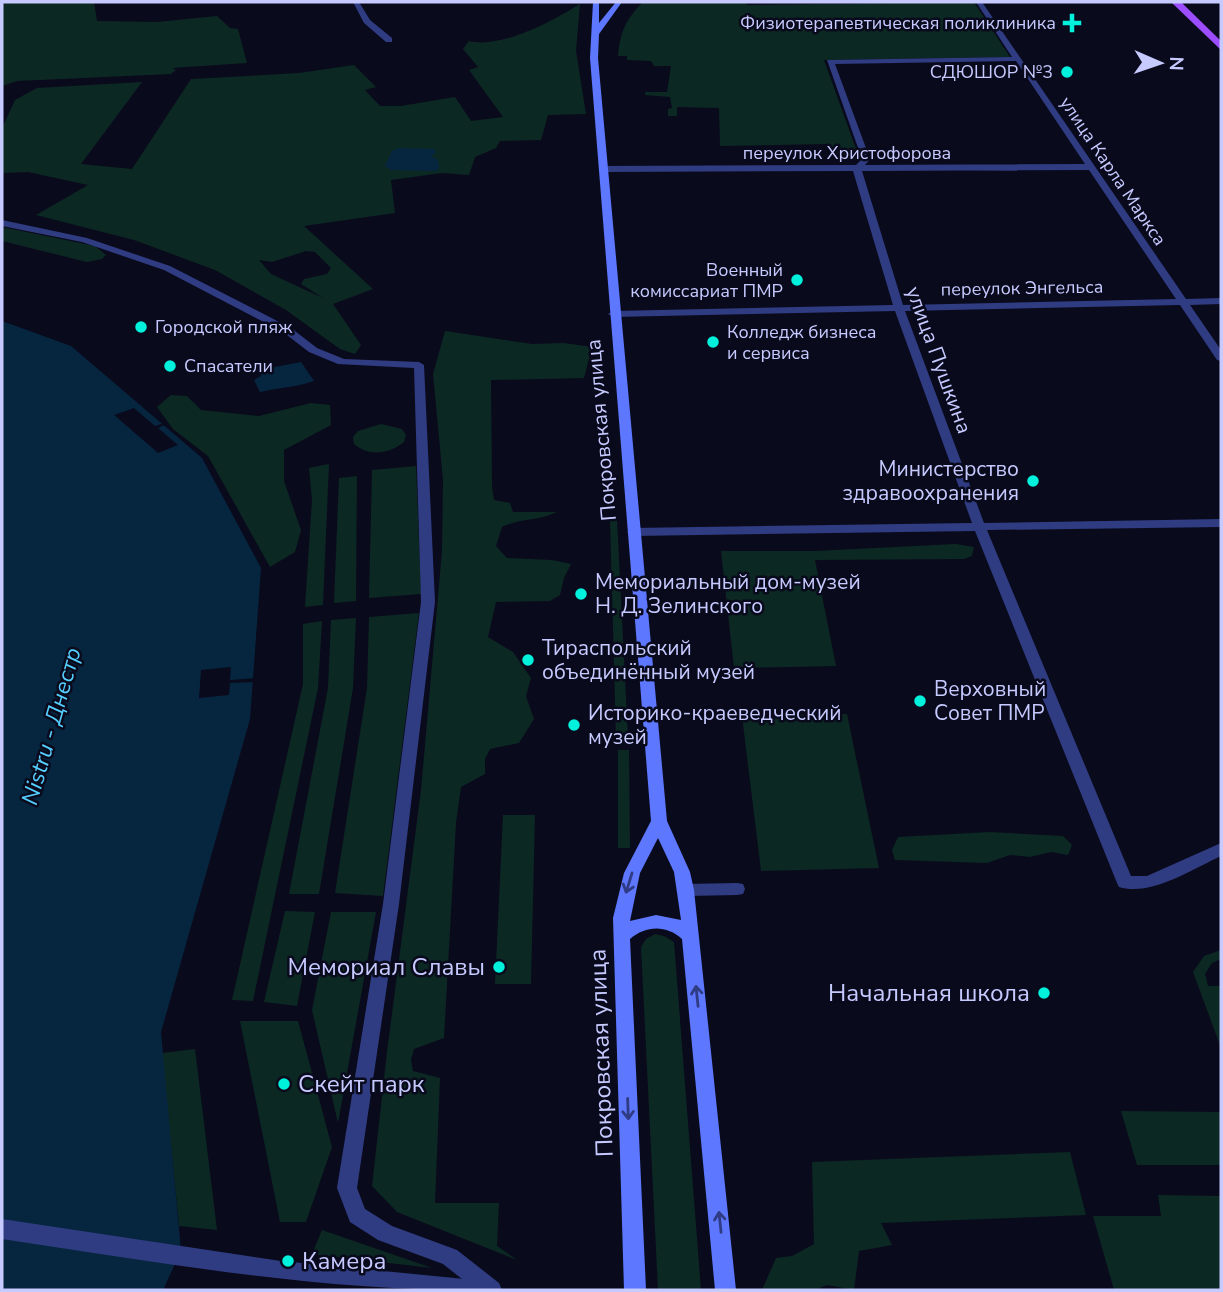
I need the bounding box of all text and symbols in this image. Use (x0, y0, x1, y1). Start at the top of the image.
place label: Физиотерапевтическая поликлиника (740, 11, 1056, 35)
marker: Физиотерапевтическая поликлиника (1062, 13, 1082, 33)
north arrow (1125, 28, 1195, 98)
text: N (1163, 56, 1189, 71)
place label: СДЮШОР №3 (930, 60, 1053, 84)
marker: СДЮШОР №3 (1059, 64, 1075, 80)
street label: улица Карла Маркса (1054, 92, 1172, 250)
street label: переулок Христофорова (743, 141, 951, 165)
place label: Военный комиссариат ПМР (630, 258, 783, 303)
marker: Военный комиссариат ПМР (789, 272, 805, 288)
street label: переулок Энгельса (941, 275, 1103, 301)
street label: улица Пушкина (899, 283, 979, 437)
place label: Городской пляж (155, 315, 293, 339)
marker: Городской пляж (133, 319, 149, 335)
place label: Колледж бизнеса и сервиса (727, 320, 876, 365)
marker: Колледж бизнеса и сервиса (705, 334, 721, 350)
street label: Покровская улица (579, 338, 623, 522)
place label: Спасатели (184, 354, 273, 378)
marker: Спасатели (162, 358, 178, 374)
place label: Министерство здравоохранения (842, 455, 1019, 507)
marker: Министерство здравоохранения (1025, 473, 1041, 489)
place label: Мемориальный дом-музей Н. Д. Зелинского (595, 568, 861, 620)
marker: Мемориальный дом-музей Н. Д. Зелинского (573, 586, 589, 602)
place label: Тираспольский объединённый музей (542, 634, 755, 686)
water label: Nistru - Днестр (14, 644, 89, 809)
marker: Тираспольский объединённый музей (520, 652, 536, 668)
place label: Верховный Совет ПМР (934, 675, 1046, 727)
marker: Верховный Совет ПМР (912, 693, 928, 709)
place label: Историко-краеведческий музей (588, 699, 842, 751)
marker: Историко-краеведческий музей (566, 717, 582, 733)
one-way arrow (622, 871, 634, 893)
street label: Покровская улица (581, 948, 621, 1158)
place label: Мемориал Славы (287, 951, 485, 983)
marker: Мемориал Славы (491, 959, 507, 975)
place label: Начальная школа (828, 977, 1030, 1009)
one-way arrow (691, 985, 704, 1008)
marker: Начальная школа (1036, 985, 1052, 1001)
place label: Скейт парк (298, 1068, 425, 1100)
marker: Скейт парк (276, 1076, 292, 1092)
one-way arrow (621, 1097, 634, 1120)
one-way arrow (713, 1212, 726, 1234)
place label: Камера (302, 1245, 386, 1277)
marker: Камера (280, 1253, 296, 1269)

